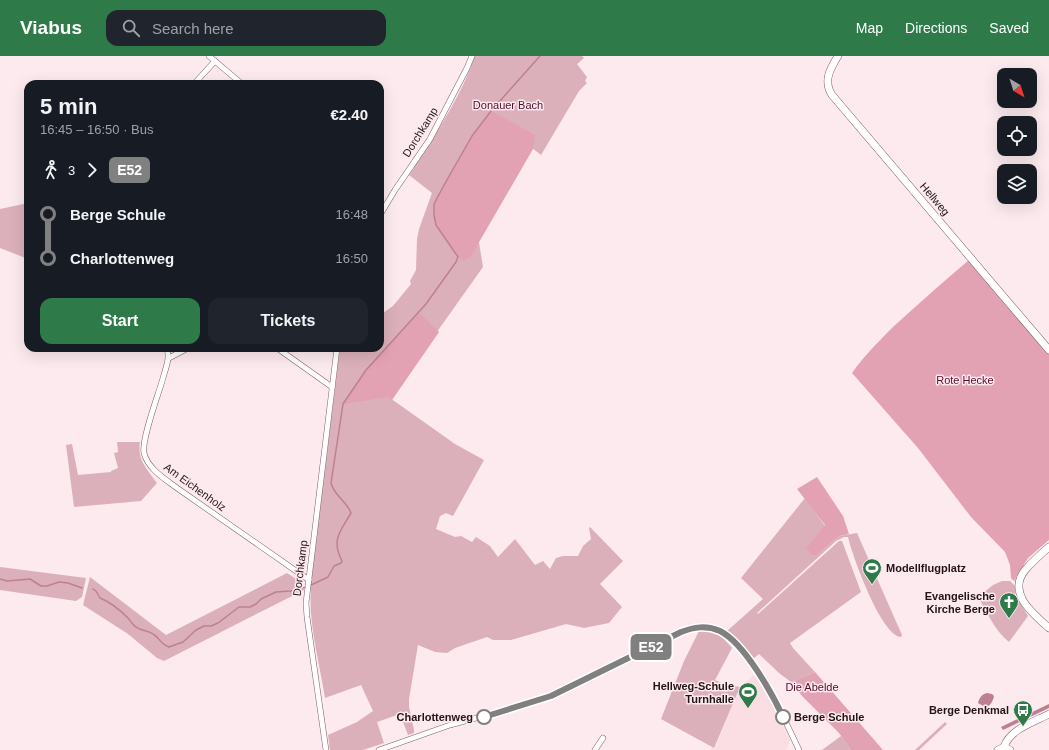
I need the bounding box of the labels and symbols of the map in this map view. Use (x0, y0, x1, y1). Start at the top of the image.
north arrow (997, 68, 1037, 108)
park label: Donauer Bach (473, 99, 543, 111)
street label: Dorchkamp (400, 105, 440, 159)
street label: Hellweg (918, 180, 952, 218)
park label: Rote Hecke (936, 374, 994, 386)
street label: Am Eichenholz (162, 461, 228, 513)
street label: Dorchkamp (291, 539, 309, 597)
sports icon: Modellflugplatz (861, 557, 883, 585)
place label: Modellflugplatz (886, 562, 967, 574)
place label: Evangelische Kirche Berge (925, 590, 995, 615)
church icon: Evangelische Kirche Berge (998, 591, 1020, 619)
line badge: E52 (628, 634, 674, 660)
place label: Hellweg-Schule Turnhalle (653, 680, 734, 705)
sports icon: Hellweg-Schule Turnhalle (737, 681, 759, 709)
park label: Die Abelde (785, 681, 839, 693)
bus stop icon: Berge Denkmal (1012, 699, 1034, 727)
place label: Berge Denkmal (929, 704, 1009, 716)
marker: Charlottenweg (476, 709, 492, 725)
marker: Berge Schule (775, 709, 791, 725)
place label: Charlottenweg (397, 711, 473, 723)
place label: Berge Schule (794, 711, 864, 723)

